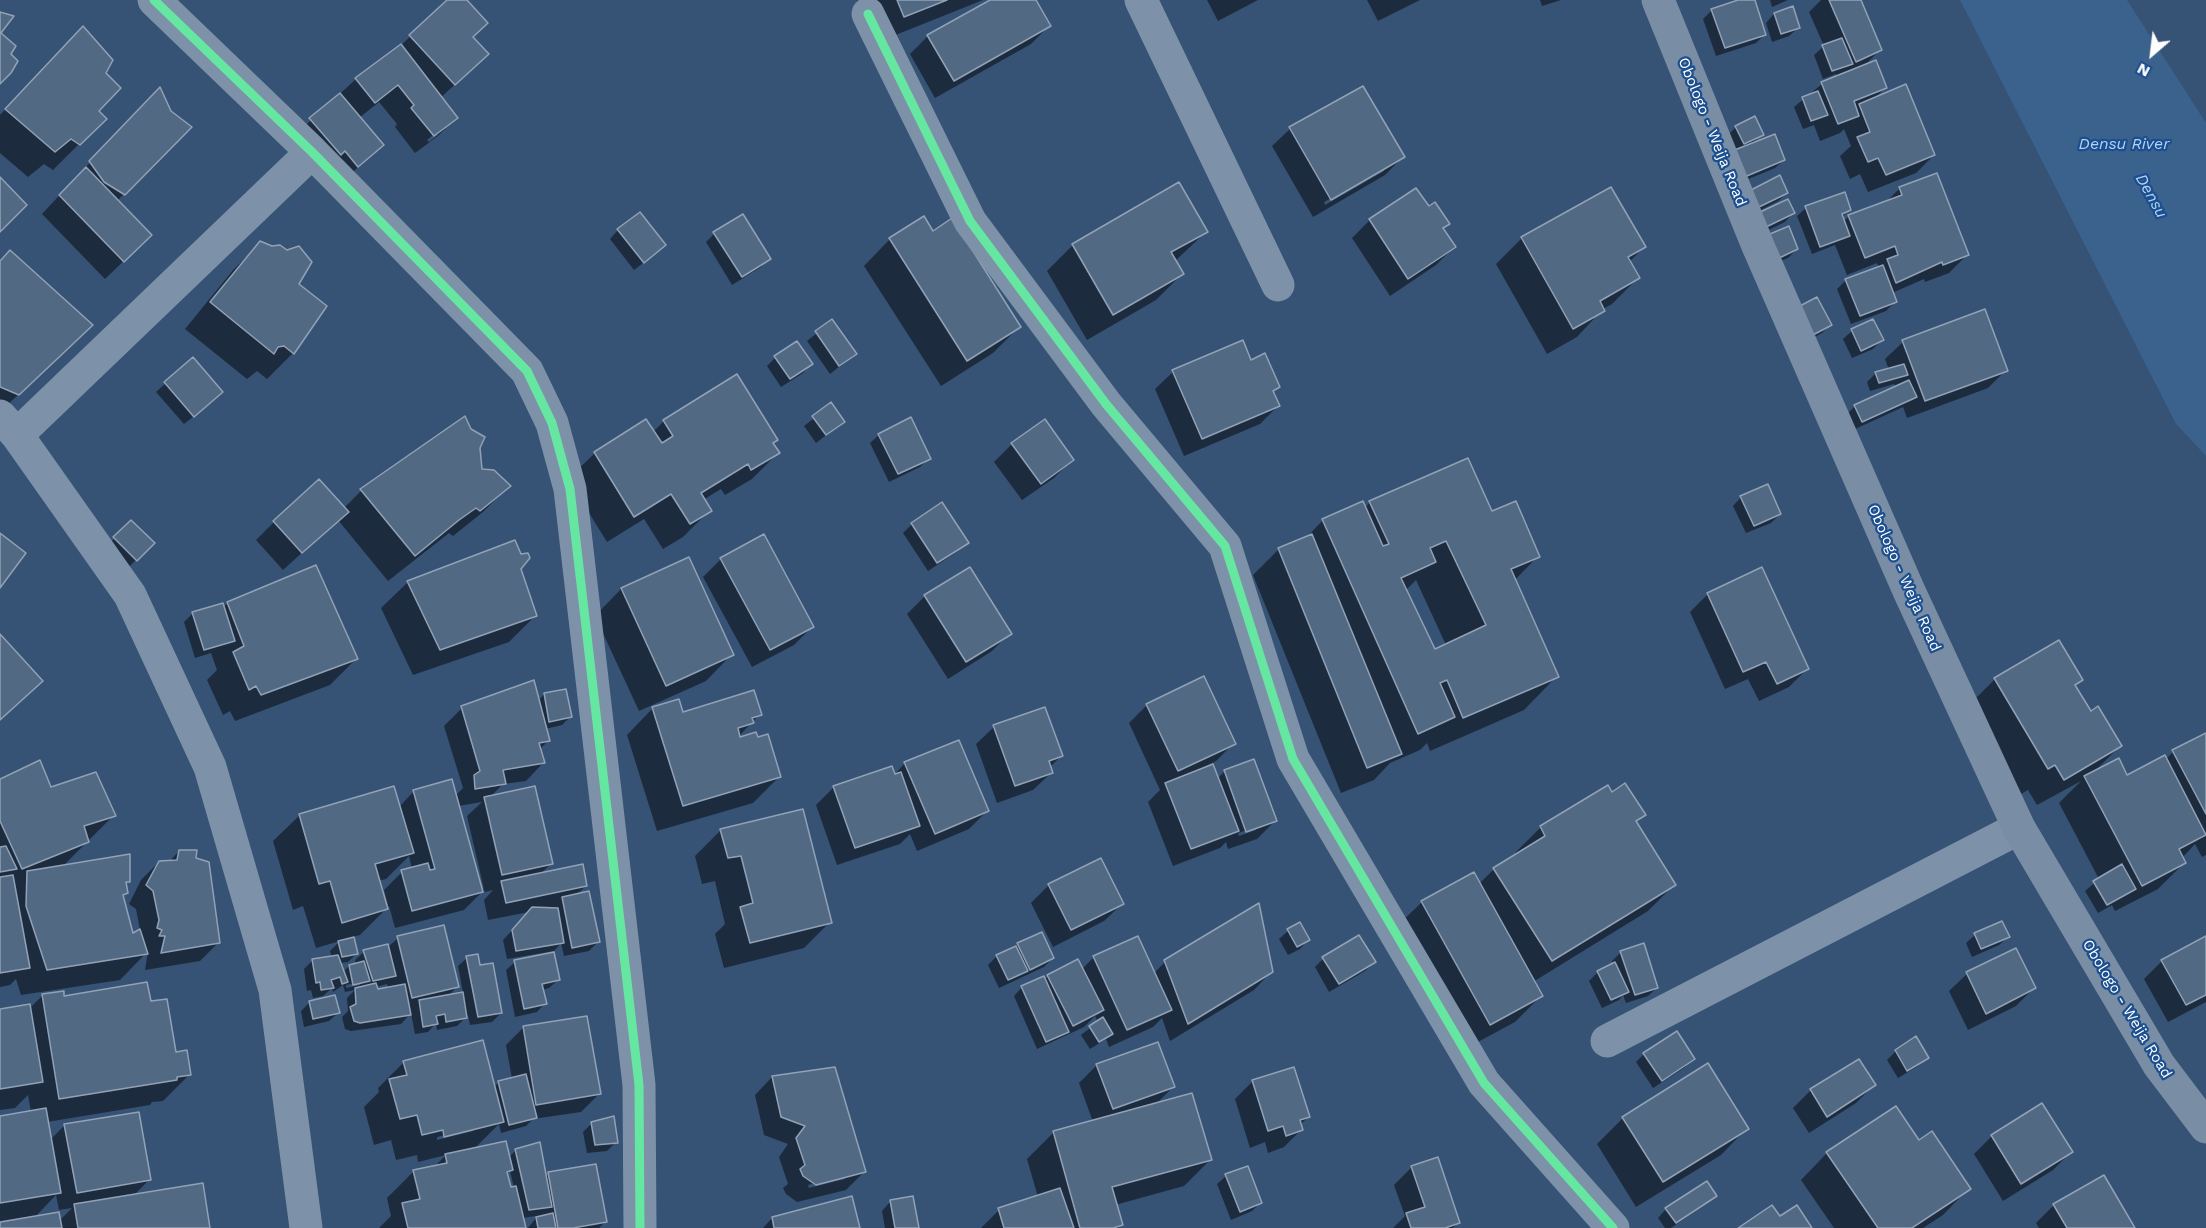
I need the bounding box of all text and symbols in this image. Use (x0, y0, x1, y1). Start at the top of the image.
north arrow (2122, 24, 2182, 84)
street label: Obologo - Weija Road (1674, 55, 1750, 209)
text: N (2134, 59, 2153, 82)
water label: Densu River (2079, 134, 2169, 154)
water label: Densu (2131, 171, 2171, 221)
street label: Obologo - Weija Road (1863, 502, 1945, 654)
street label: Obologo - Weija Road (2078, 936, 2176, 1082)

